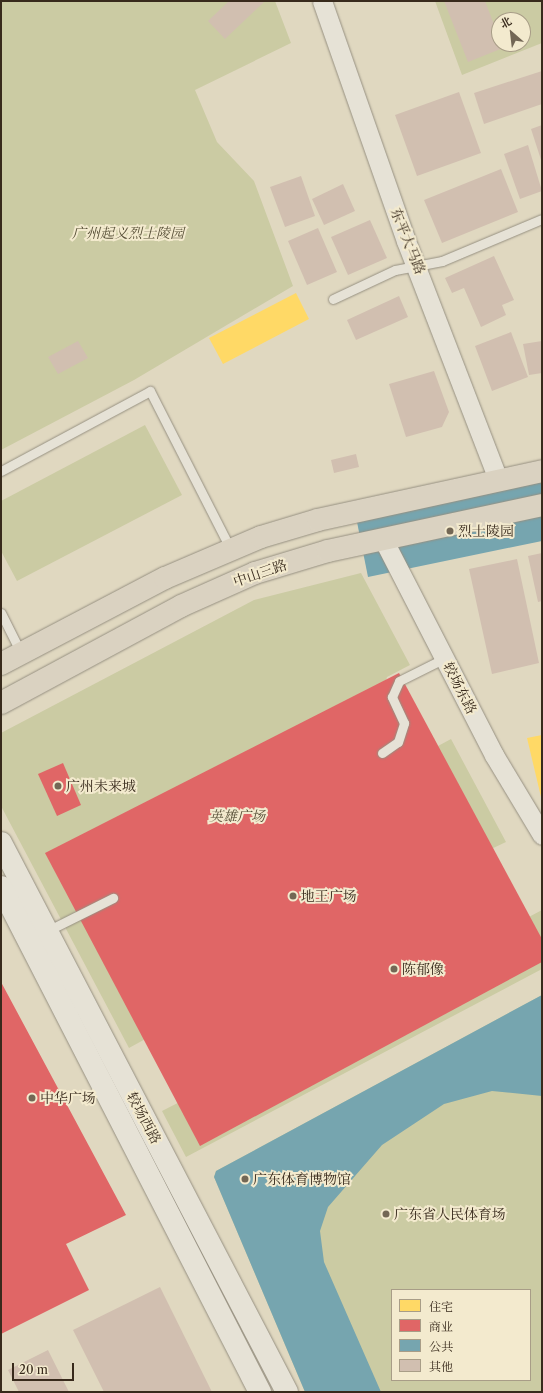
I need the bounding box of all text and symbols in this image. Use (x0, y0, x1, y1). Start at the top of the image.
north arrow (491, 12, 531, 52)
text: 北 (498, 14, 514, 31)
street label: 东平大马路 (387, 205, 429, 277)
park label: 广州起义烈士陵园 (72, 225, 184, 241)
place label: 烈士陵园 (458, 523, 514, 539)
marker: 烈士陵园 (445, 526, 455, 536)
street label: 中山三路 (231, 556, 289, 590)
street label: 较场东路 (440, 659, 480, 717)
place label: 广州未来城 (66, 778, 136, 794)
marker: 广州未来城 (53, 781, 63, 791)
park label: 英雄广场 (209, 808, 265, 824)
place label: 地王广场 (301, 888, 357, 904)
marker: 地王广场 (288, 891, 298, 901)
place label: 陈郁像 (402, 961, 444, 977)
marker: 陈郁像 (389, 964, 399, 974)
street label: 较场西路 (123, 1089, 165, 1147)
place label: 中华广场 (40, 1090, 96, 1106)
marker: 中华广场 (27, 1093, 37, 1103)
place label: 广东体育博物馆 (253, 1171, 351, 1187)
marker: 广东体育博物馆 (240, 1174, 250, 1184)
place label: 广东省人民体育场 (394, 1206, 506, 1222)
marker: 广东省人民体育场 (381, 1209, 391, 1219)
legend (391, 1289, 531, 1381)
text: 住宅 (429, 1299, 453, 1314)
text: 商业 (429, 1319, 453, 1334)
text: 公共 (429, 1339, 453, 1354)
scale bar (14, 1355, 76, 1381)
text: 其他 (429, 1359, 453, 1374)
text: 20 m (19, 1362, 48, 1377)

